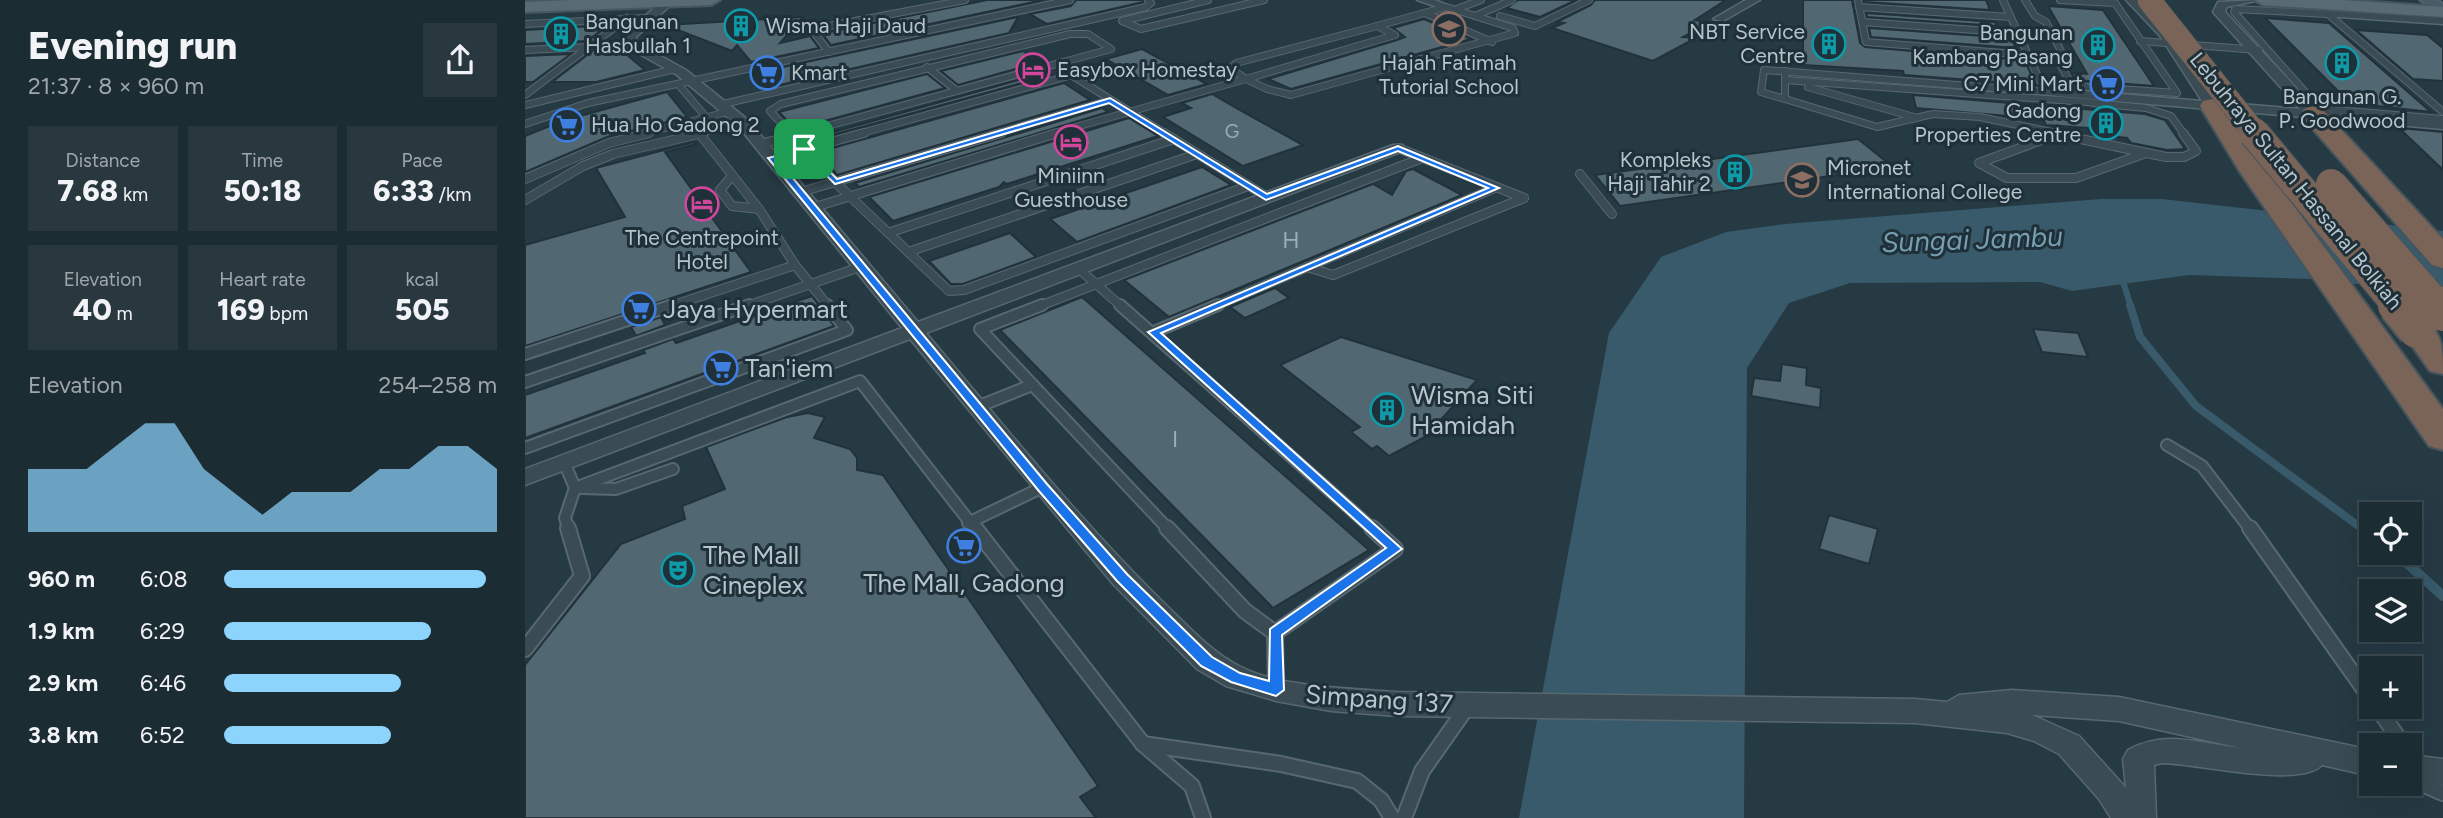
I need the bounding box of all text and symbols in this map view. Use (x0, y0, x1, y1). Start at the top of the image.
building icon: Wisma Haji Daud (722, 7, 760, 45)
place label: Bangunan Hasbullah 1 (585, 9, 691, 58)
school or university icon: Hajah Fatimah Tutorial School (1430, 10, 1468, 48)
place label: Wisma Haji Daud (766, 13, 926, 38)
building icon: Bangunan Hasbullah 1 (542, 15, 580, 53)
place label: NBT Service Centre (1689, 19, 1805, 68)
place label: Bangunan Kambang Pasang (1912, 20, 2073, 69)
text: Evening run (28, 23, 237, 69)
button: share (423, 23, 497, 97)
building icon: NBT Service Centre (1810, 25, 1848, 63)
building icon: Bangunan Kambang Pasang (2079, 26, 2117, 64)
building icon: Bangunan G. P. Goodwood (2323, 44, 2361, 82)
street label: Lebuhraya Sultan Hassanal Bolkiah (2185, 47, 2408, 314)
place label: Hajah Fatimah Tutorial School (1379, 50, 1519, 99)
hotel icon: Easybox Homestay (1014, 51, 1052, 89)
supermarket icon: Kmart (748, 54, 786, 92)
place label: Easybox Homestay (1057, 57, 1237, 82)
place label: Kmart (791, 60, 847, 85)
supermarket icon: C7 Mini Mart (2088, 65, 2126, 103)
place label: C7 Mini Mart (1963, 71, 2083, 96)
text: 21:37 · 8 × 960 m (28, 72, 204, 100)
place label: Bangunan G. P. Goodwood (2278, 84, 2406, 133)
place label: Gadong Properties Centre (1915, 98, 2081, 147)
building icon: Gadong Properties Centre (2087, 104, 2125, 142)
supermarket icon: Hua Ho Gadong 2 (548, 106, 586, 144)
place label: Hua Ho Gadong 2 (591, 112, 760, 137)
pin (774, 119, 834, 179)
house number: G (1225, 120, 1239, 143)
hotel icon: Miniinn Guesthouse (1052, 123, 1090, 161)
icon: arrive (785, 130, 823, 168)
place label: Kompleks Haji Tahir 2 (1607, 147, 1711, 196)
text: Distance (66, 149, 140, 172)
text: Time (242, 149, 283, 172)
text: Pace (402, 149, 443, 172)
building icon: Kompleks Haji Tahir 2 (1716, 153, 1754, 191)
place label: Micronet International College (1827, 155, 2022, 204)
school or university icon: Micronet International College (1783, 161, 1821, 199)
place label: Miniinn Guesthouse (1014, 163, 1128, 212)
text: 7.68 (57, 172, 118, 209)
text: 50:18 (224, 172, 301, 209)
text: 6:33 (373, 172, 434, 209)
text: km (118, 183, 148, 206)
text: /km (434, 183, 471, 206)
hotel icon: The Centrepoint Hotel (683, 185, 721, 223)
water label: Sungai Jambu (1881, 219, 2063, 259)
place label: The Centrepoint Hotel (625, 225, 779, 274)
house number: H (1282, 226, 1300, 254)
text: Elevation (64, 268, 142, 291)
text: Heart rate (219, 268, 306, 291)
text: kcal (406, 268, 439, 291)
supermarket icon: Jaya Hypermart (620, 290, 658, 328)
text: 40 (73, 291, 112, 328)
text: 169 (217, 291, 265, 328)
text: 505 (395, 291, 449, 328)
place label: Jaya Hypermart (663, 293, 848, 325)
text: m (112, 302, 133, 325)
text: bpm (265, 302, 308, 325)
supermarket icon: Tan'iem (702, 349, 740, 387)
place label: Tan'iem (745, 352, 833, 384)
text: Elevation (28, 371, 123, 399)
text: 254–258 m (379, 371, 497, 399)
place label: Wisma Siti Hamidah (1411, 379, 1534, 441)
building icon: Wisma Siti Hamidah (1368, 391, 1406, 429)
house number: I (1172, 425, 1178, 453)
map controls (2359, 502, 2422, 796)
button: locate (2359, 502, 2422, 565)
supermarket icon: The Mall, Gadong (945, 527, 983, 565)
place label: The Mall Cineplex (703, 539, 805, 601)
theatre icon: The Mall Cineplex (659, 551, 697, 589)
text: 960 m (28, 565, 95, 593)
text: 6:08 (140, 565, 188, 593)
place label: The Mall, Gadong (863, 567, 1065, 599)
button: layers (2359, 579, 2422, 642)
text: 1.9 km (28, 617, 95, 645)
text: 6:29 (140, 617, 185, 645)
button: + (2359, 656, 2422, 719)
text: 2.9 km (28, 669, 98, 697)
text: 6:46 (140, 669, 186, 697)
street label: Simpang 137 (1304, 678, 1454, 720)
text: 3.8 km (28, 721, 98, 749)
text: 6:52 (140, 721, 185, 749)
button: − (2359, 733, 2422, 796)

